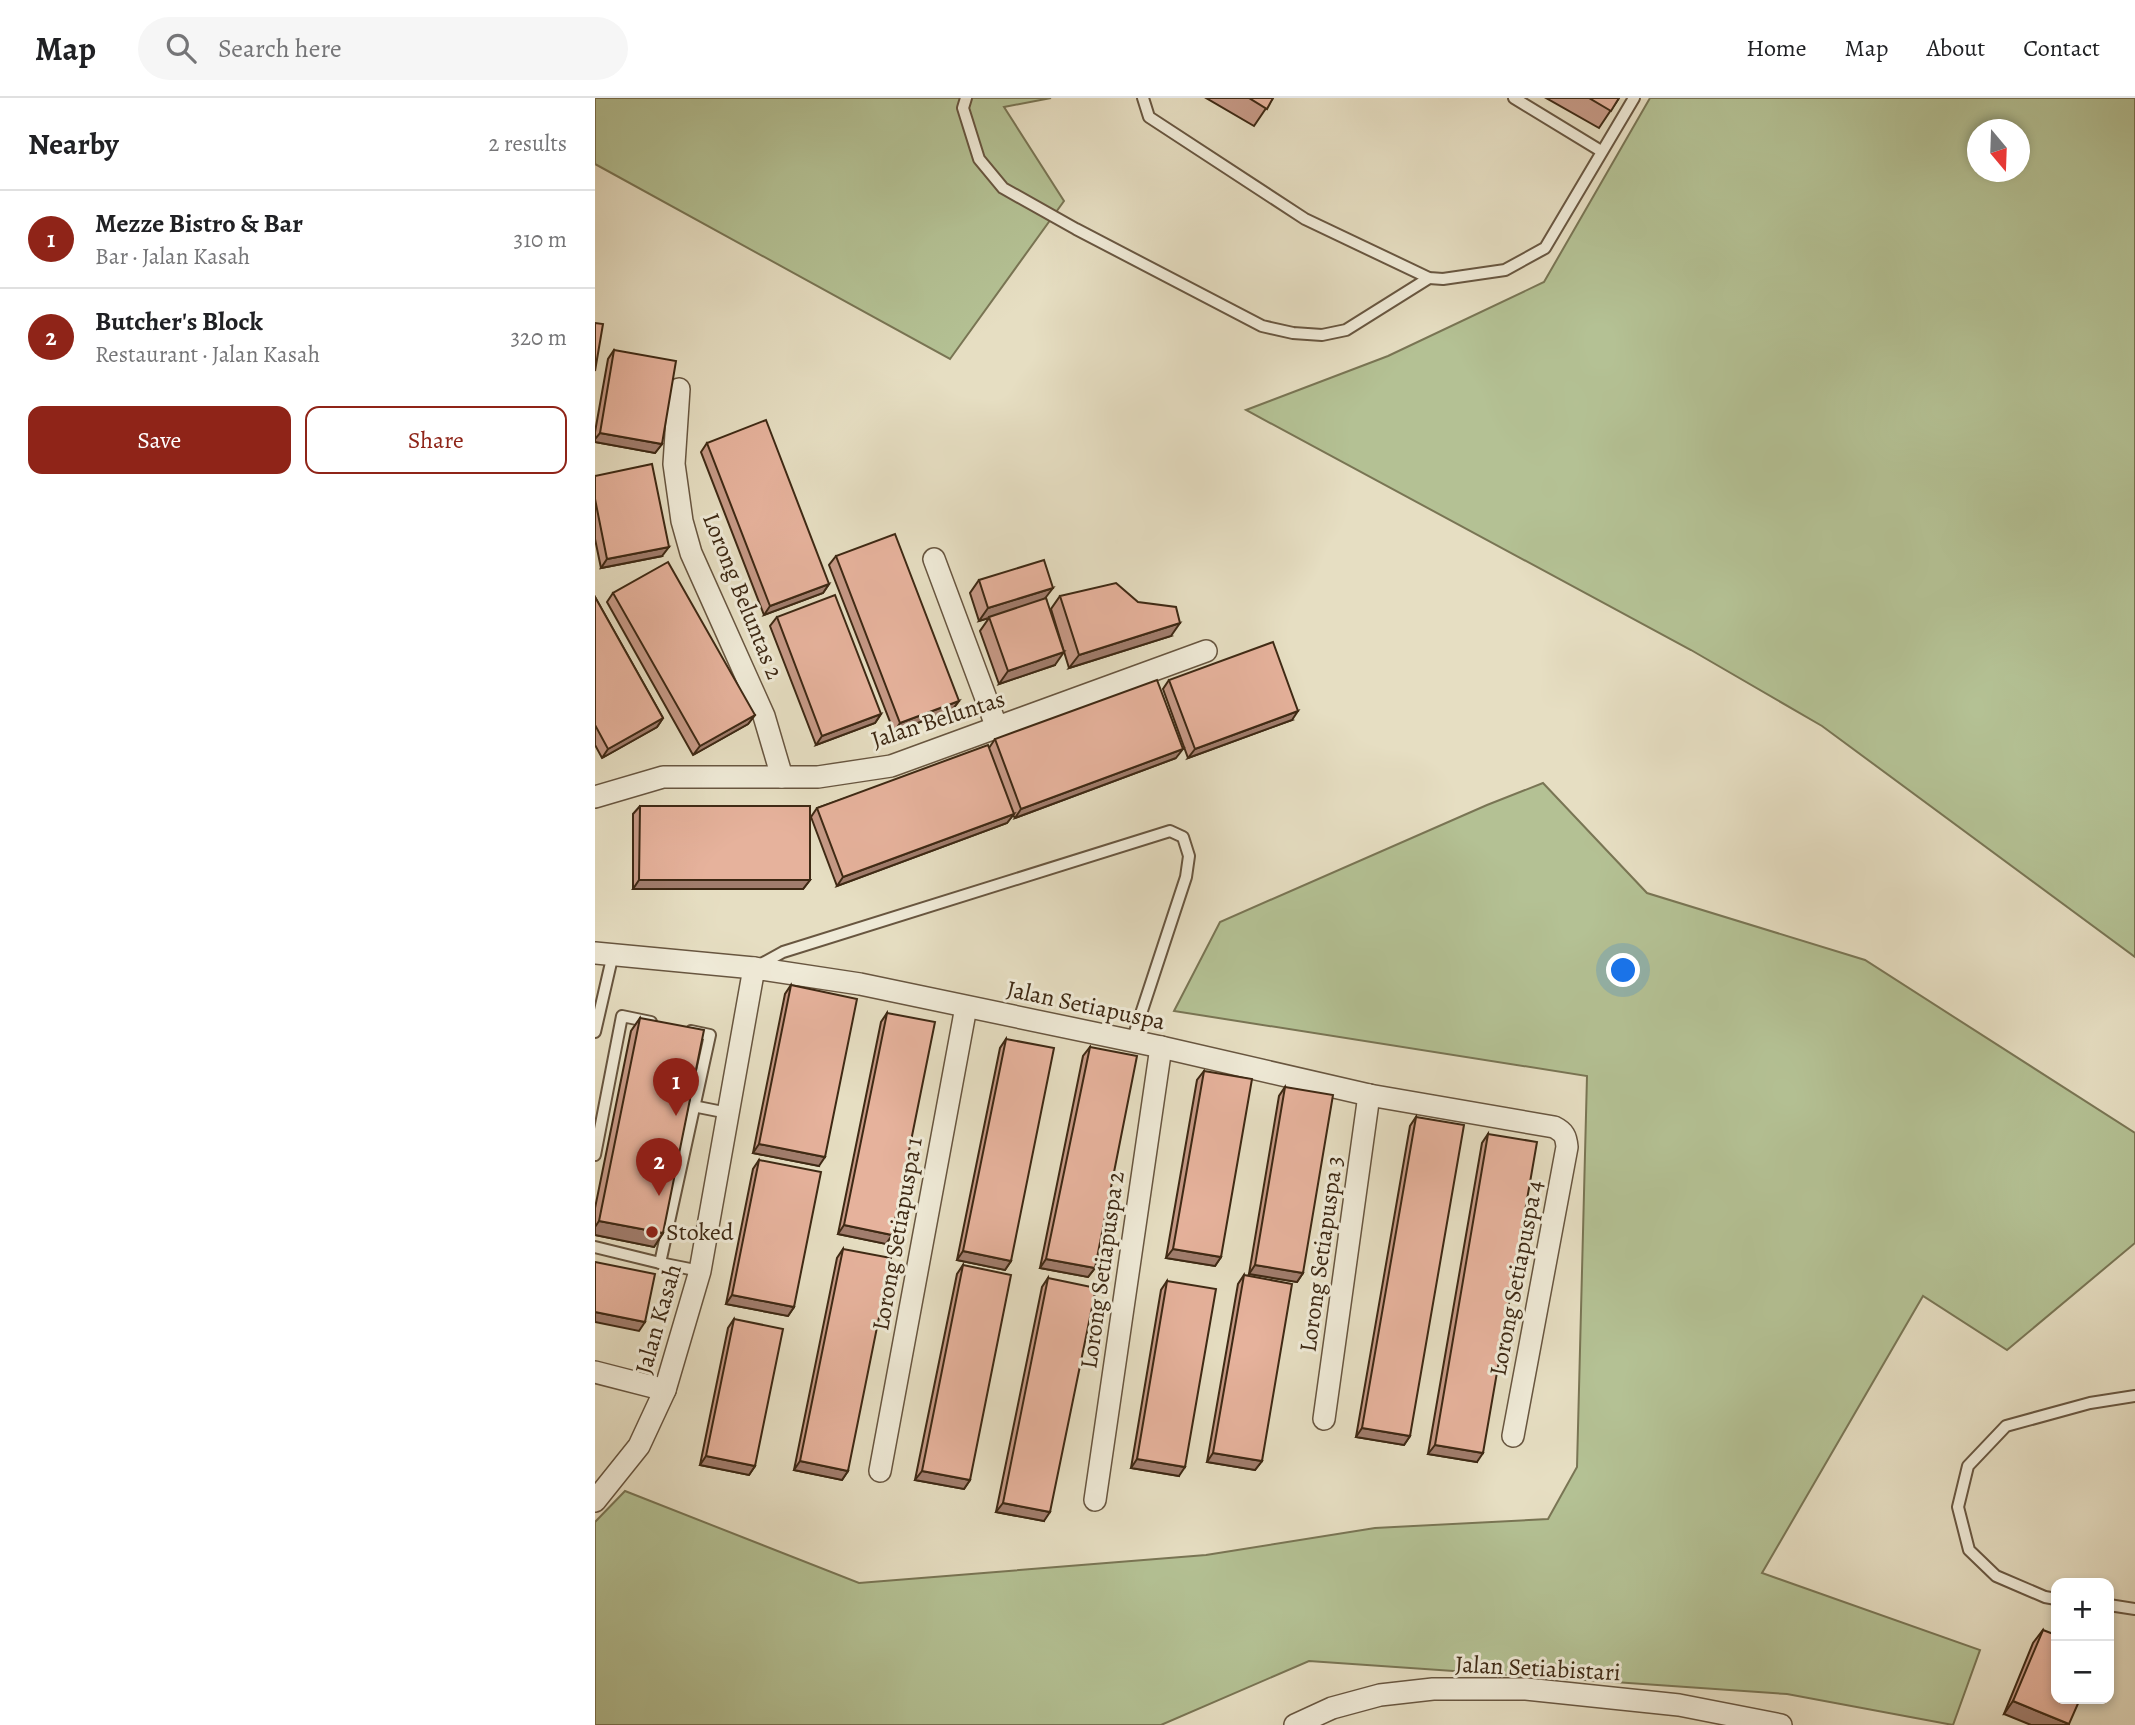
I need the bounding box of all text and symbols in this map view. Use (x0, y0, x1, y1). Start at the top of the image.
search box (138, 17, 628, 80)
text: Map (35, 26, 96, 71)
icon: search (162, 29, 200, 67)
text: Search here (218, 31, 342, 66)
text: Home (1746, 32, 1807, 64)
text: Map (1845, 32, 1889, 64)
text: About (1927, 32, 1985, 64)
text: Contact (2023, 32, 2100, 64)
north arrow (1967, 119, 2030, 182)
text: Nearby (28, 124, 119, 164)
text: 2 results (489, 128, 567, 159)
text: Mezze Bistro & Bar (95, 206, 303, 241)
text: 1 (47, 224, 55, 255)
text: 310 m (514, 224, 567, 255)
text: Bar · Jalan Kasah (95, 241, 250, 272)
text: Butcher's Block (95, 304, 263, 339)
text: 2 (45, 322, 57, 353)
text: 320 m (511, 322, 567, 353)
text: Restaurant · Jalan Kasah (95, 339, 320, 370)
button: Save (28, 406, 291, 474)
button: Share (305, 406, 567, 474)
street label: Lorong Beluntas 2 (695, 508, 791, 684)
street label: Jalan Beluntas (867, 682, 1009, 756)
your location (1606, 953, 1640, 987)
street label: Jalan Setiapuspa (1004, 973, 1169, 1038)
pin: 1 (653, 1058, 699, 1116)
street label: Lorong Setiapuspa 1 (864, 1135, 930, 1333)
pin: 2 (636, 1138, 682, 1196)
street label: Lorong Setiapuspa 3 (1291, 1154, 1351, 1354)
street label: Lorong Setiapuspa 2 (1072, 1169, 1132, 1371)
street label: Lorong Setiapuspa 4 (1481, 1177, 1551, 1379)
place label: Stoked (666, 1216, 734, 1248)
marker: Stoked (644, 1224, 660, 1240)
street label: Jalan Kasah (627, 1260, 689, 1378)
map controls (2051, 1578, 2114, 1704)
button: + (2051, 1578, 2114, 1641)
button: − (2051, 1641, 2114, 1704)
street label: Jalan Setiabistari (1454, 1648, 1622, 1688)

